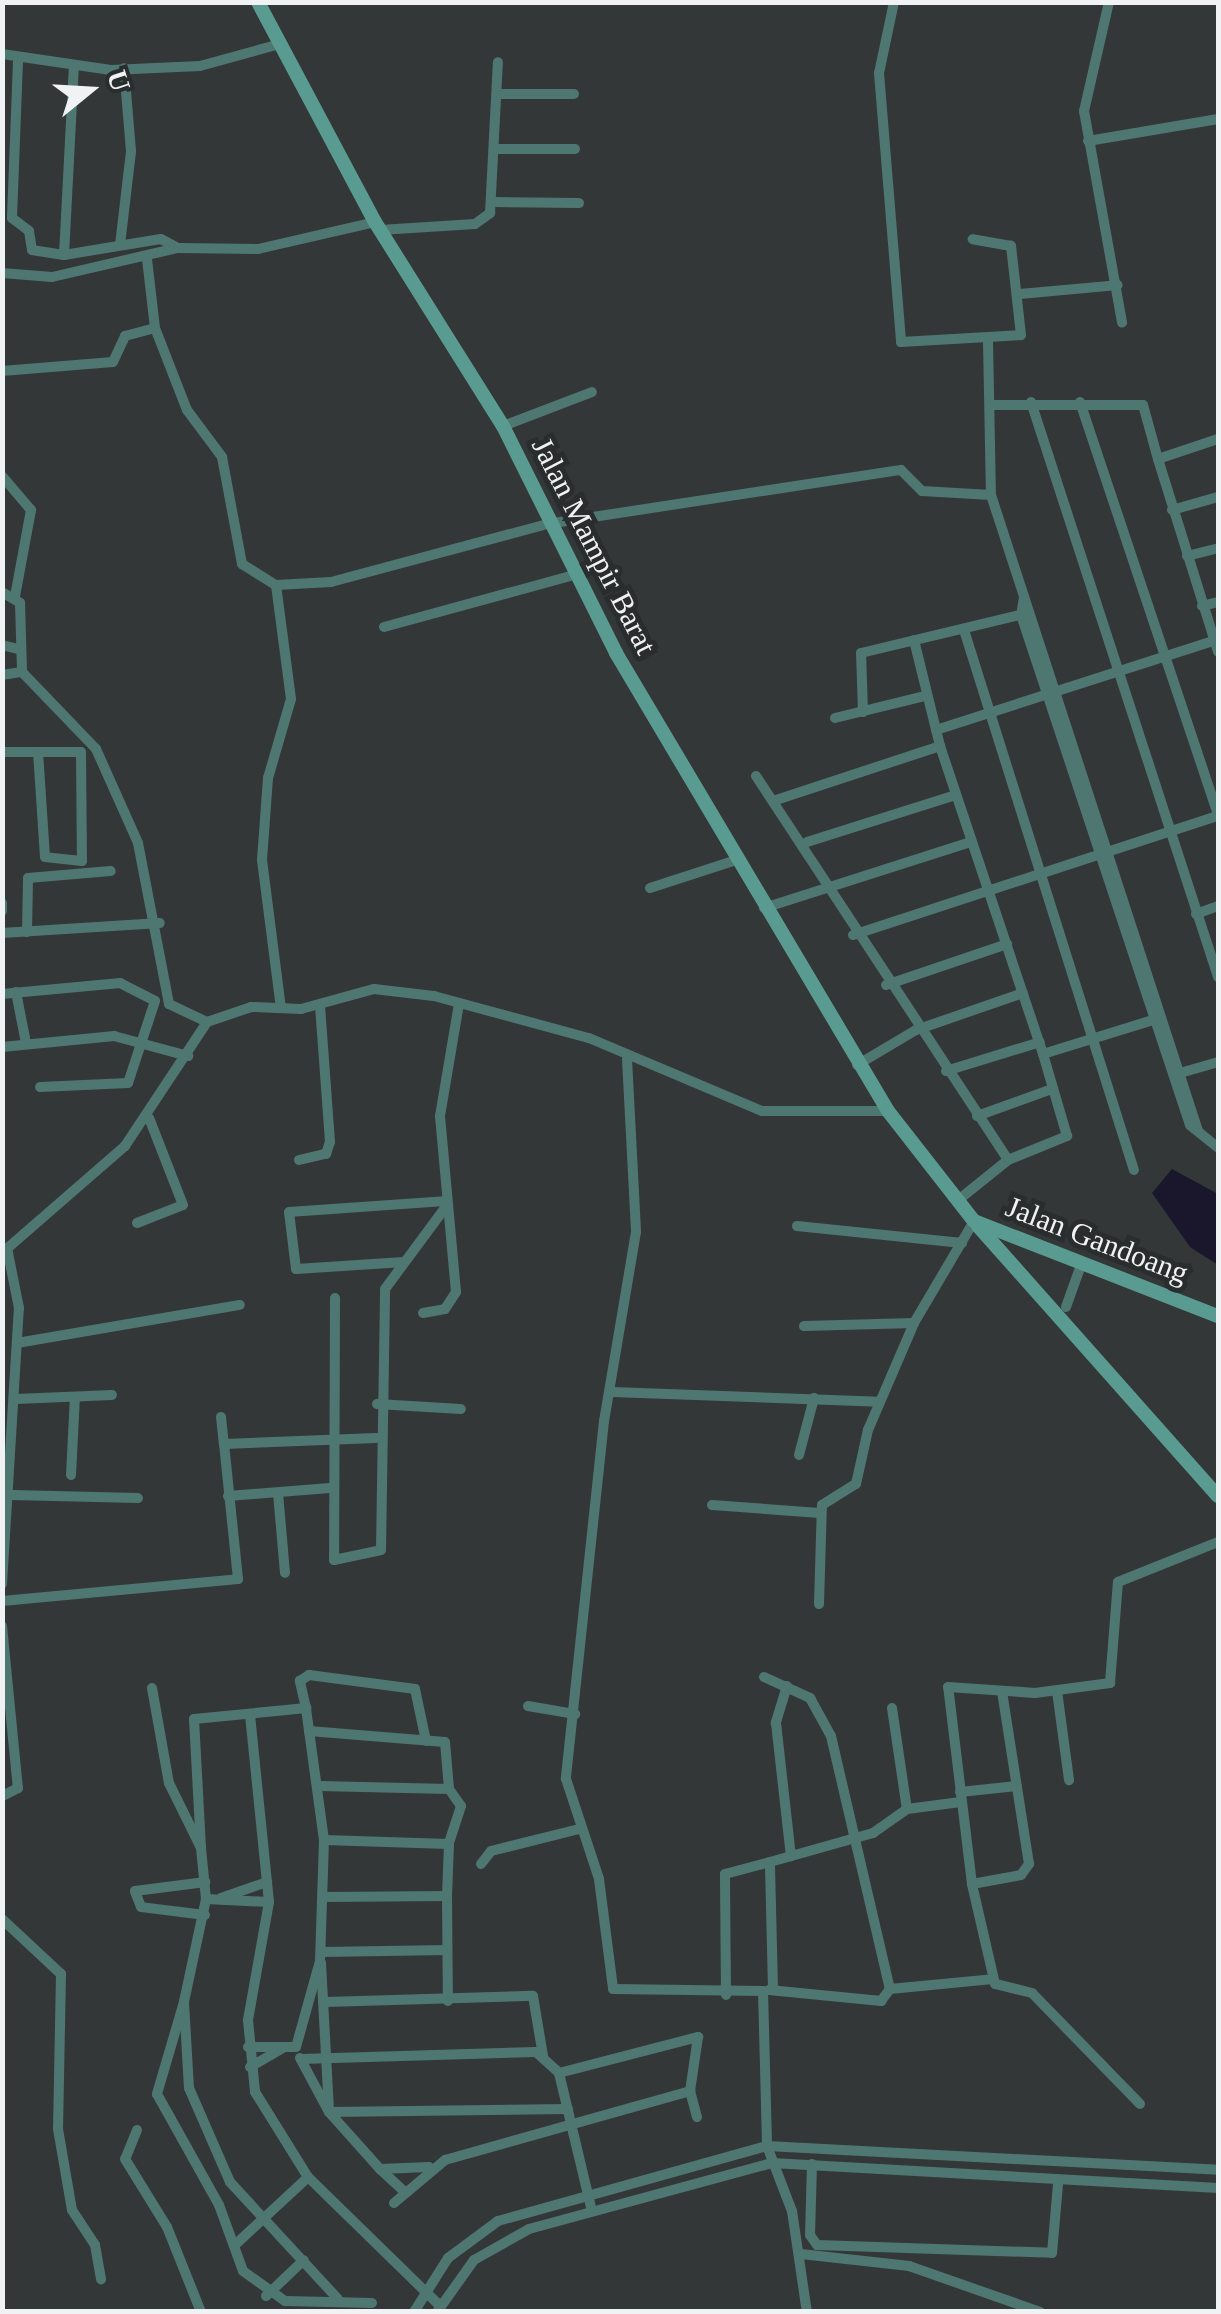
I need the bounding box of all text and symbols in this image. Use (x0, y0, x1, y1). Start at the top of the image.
north arrow (40, 40, 140, 140)
text: U (101, 66, 137, 95)
street label: Jalan Mampir Barat (524, 432, 664, 660)
street label: Jalan Gandoang (1001, 1189, 1193, 1291)

